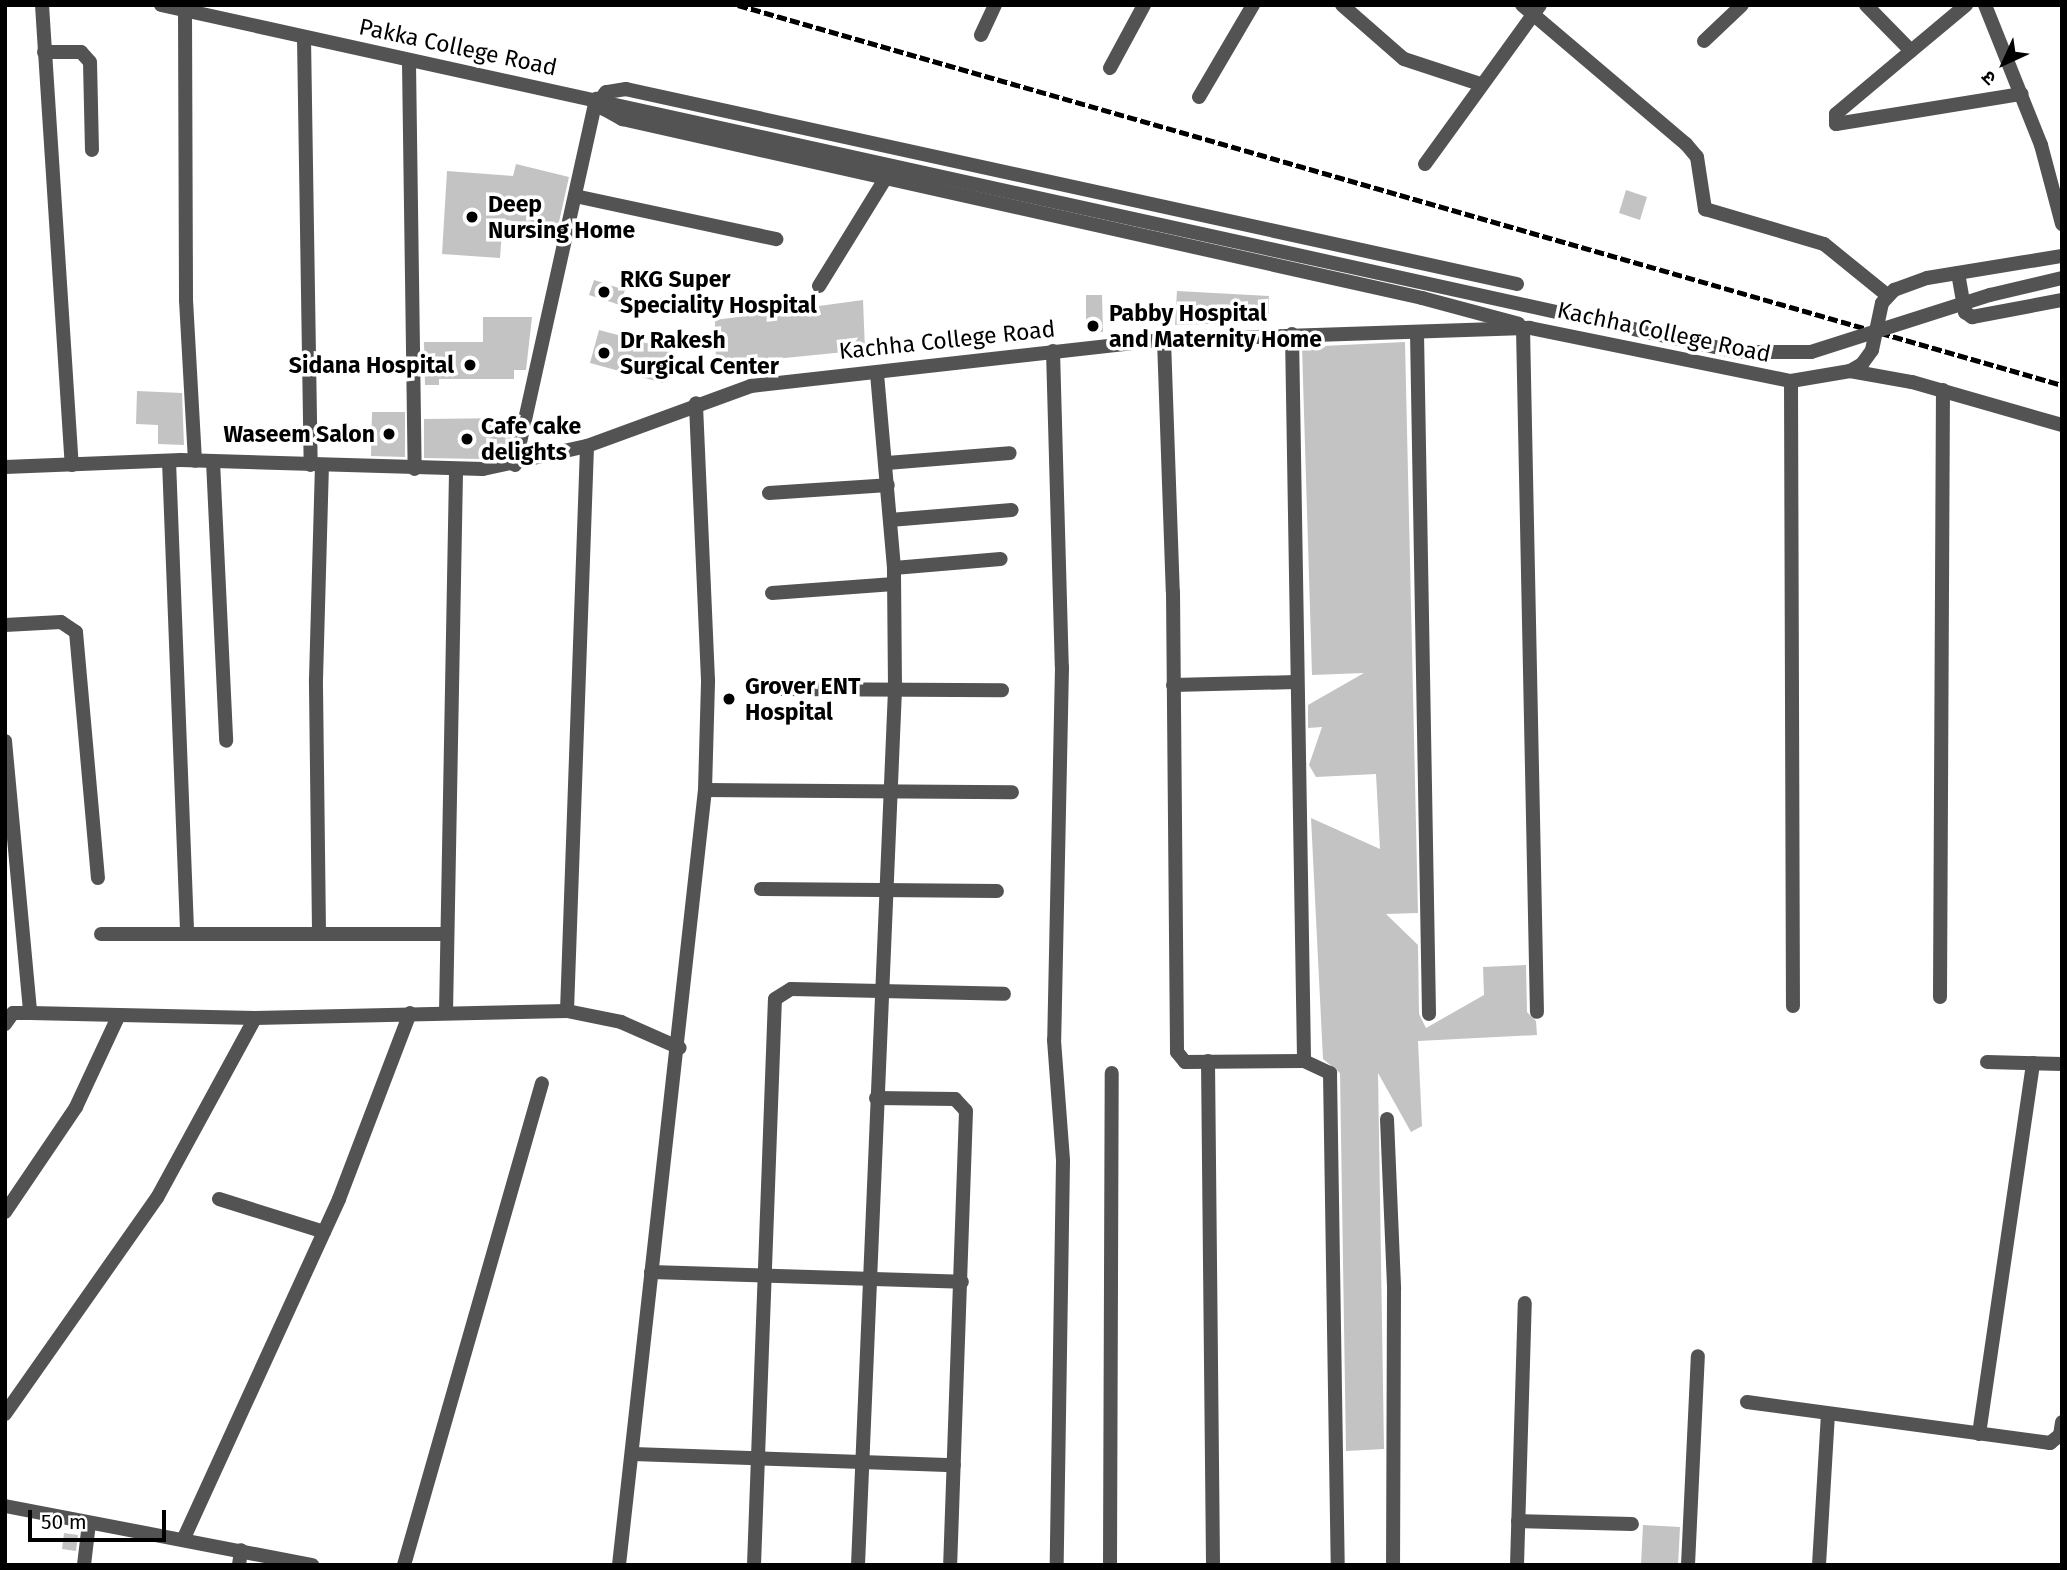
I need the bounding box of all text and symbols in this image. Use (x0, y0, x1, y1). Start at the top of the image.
street label: Pakka College Road (357, 13, 559, 81)
north arrow (1969, 28, 2039, 98)
text: उ (1977, 66, 2001, 90)
place label: Deep Nursing Home (488, 190, 635, 244)
marker: Deep Nursing Home (462, 207, 482, 227)
place label: RKG Super Speciality Hospital (620, 265, 817, 319)
marker: RKG Super Speciality Hospital (594, 282, 614, 302)
street label: Kachha College Road (1555, 296, 1773, 368)
place label: Pabby Hospital and Maternity Home (1109, 299, 1322, 353)
street label: Kachha College Road (837, 315, 1057, 365)
marker: Pabby Hospital and Maternity Home (1083, 316, 1103, 336)
place label: Dr Rakesh Surgical Center (620, 326, 779, 380)
marker: Dr Rakesh Surgical Center (594, 343, 614, 363)
place label: Sidana Hospital (289, 351, 454, 379)
marker: Sidana Hospital (460, 355, 480, 375)
place label: Cafe cake delights (481, 412, 581, 466)
place label: Waseem Salon (223, 420, 375, 448)
marker: Waseem Salon (381, 426, 397, 442)
marker: Cafe cake delights (459, 431, 475, 447)
place label: Grover ENT Hospital (745, 672, 860, 726)
marker: Grover ENT Hospital (719, 689, 739, 709)
scale bar (32, 1496, 170, 1540)
text: 50 m (41, 1509, 87, 1535)

